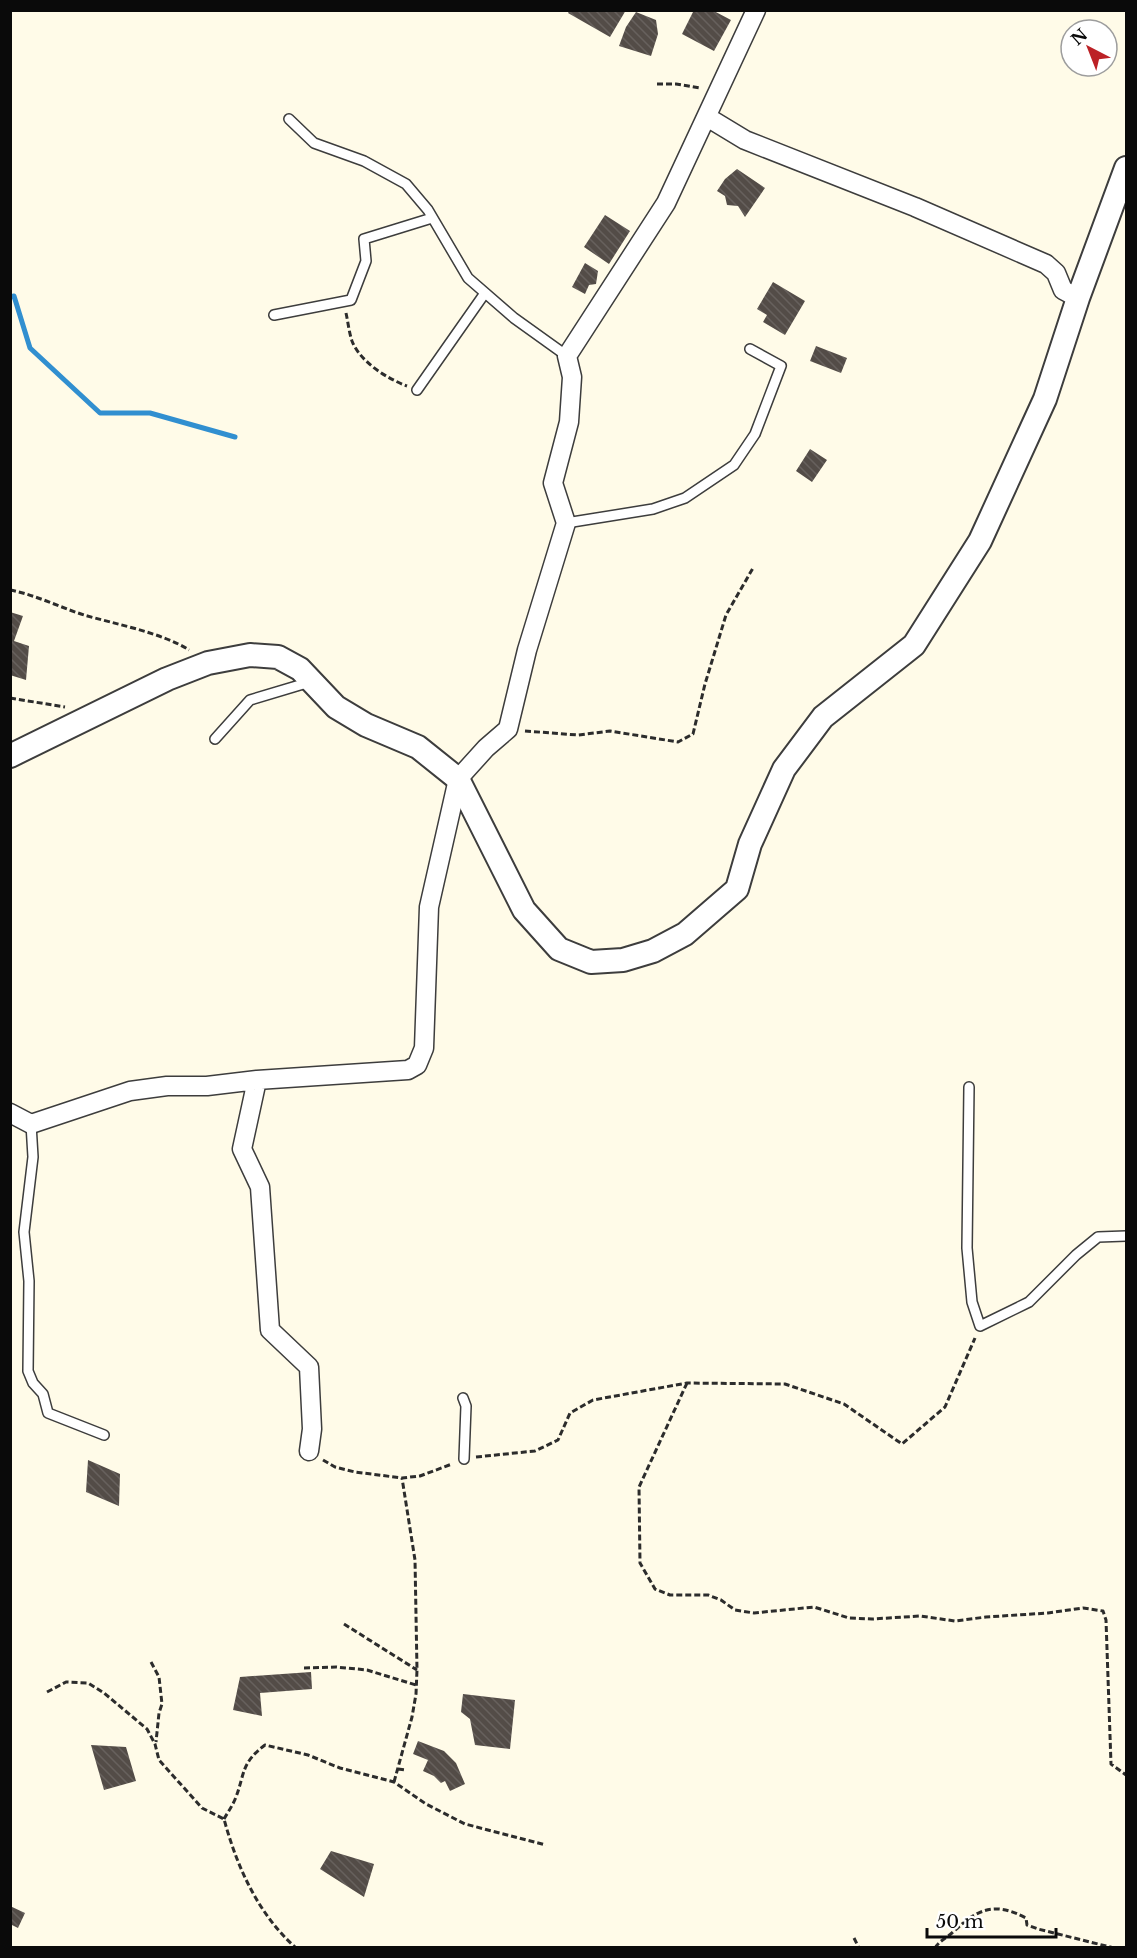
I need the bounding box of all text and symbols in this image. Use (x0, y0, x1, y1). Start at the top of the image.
north arrow (1059, 18, 1119, 78)
text: N (1067, 24, 1091, 49)
scale bar (927, 1901, 1056, 1939)
text: 50 m (936, 1911, 984, 1933)

